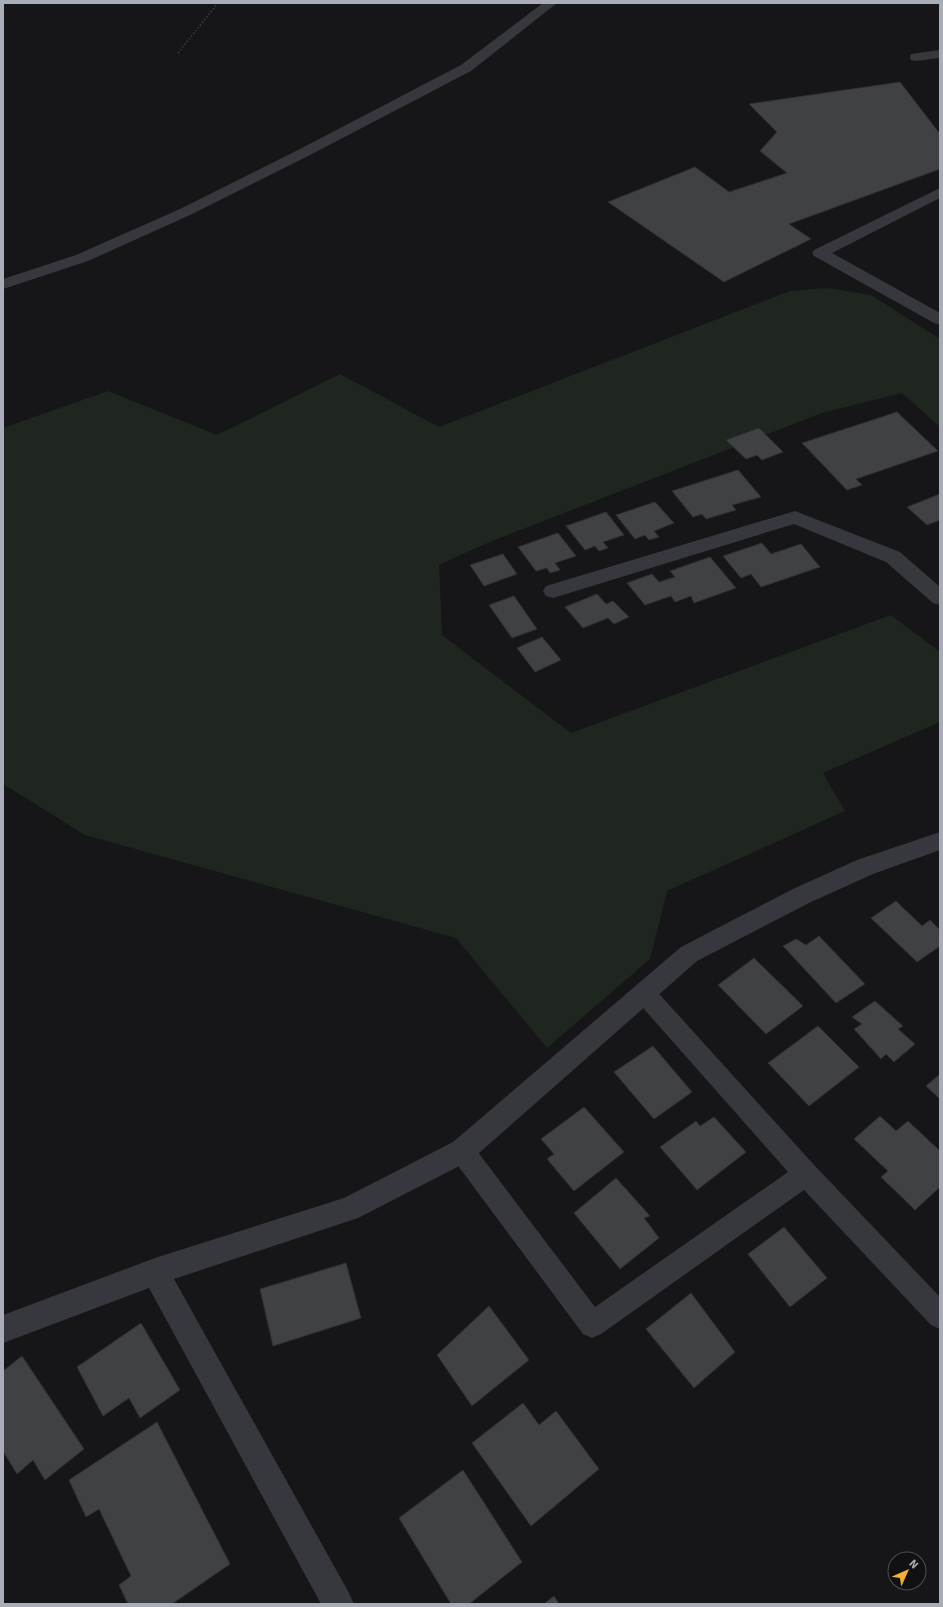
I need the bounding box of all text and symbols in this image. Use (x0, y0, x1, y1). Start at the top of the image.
north arrow (887, 1551, 927, 1591)
text: N (906, 1557, 921, 1572)

